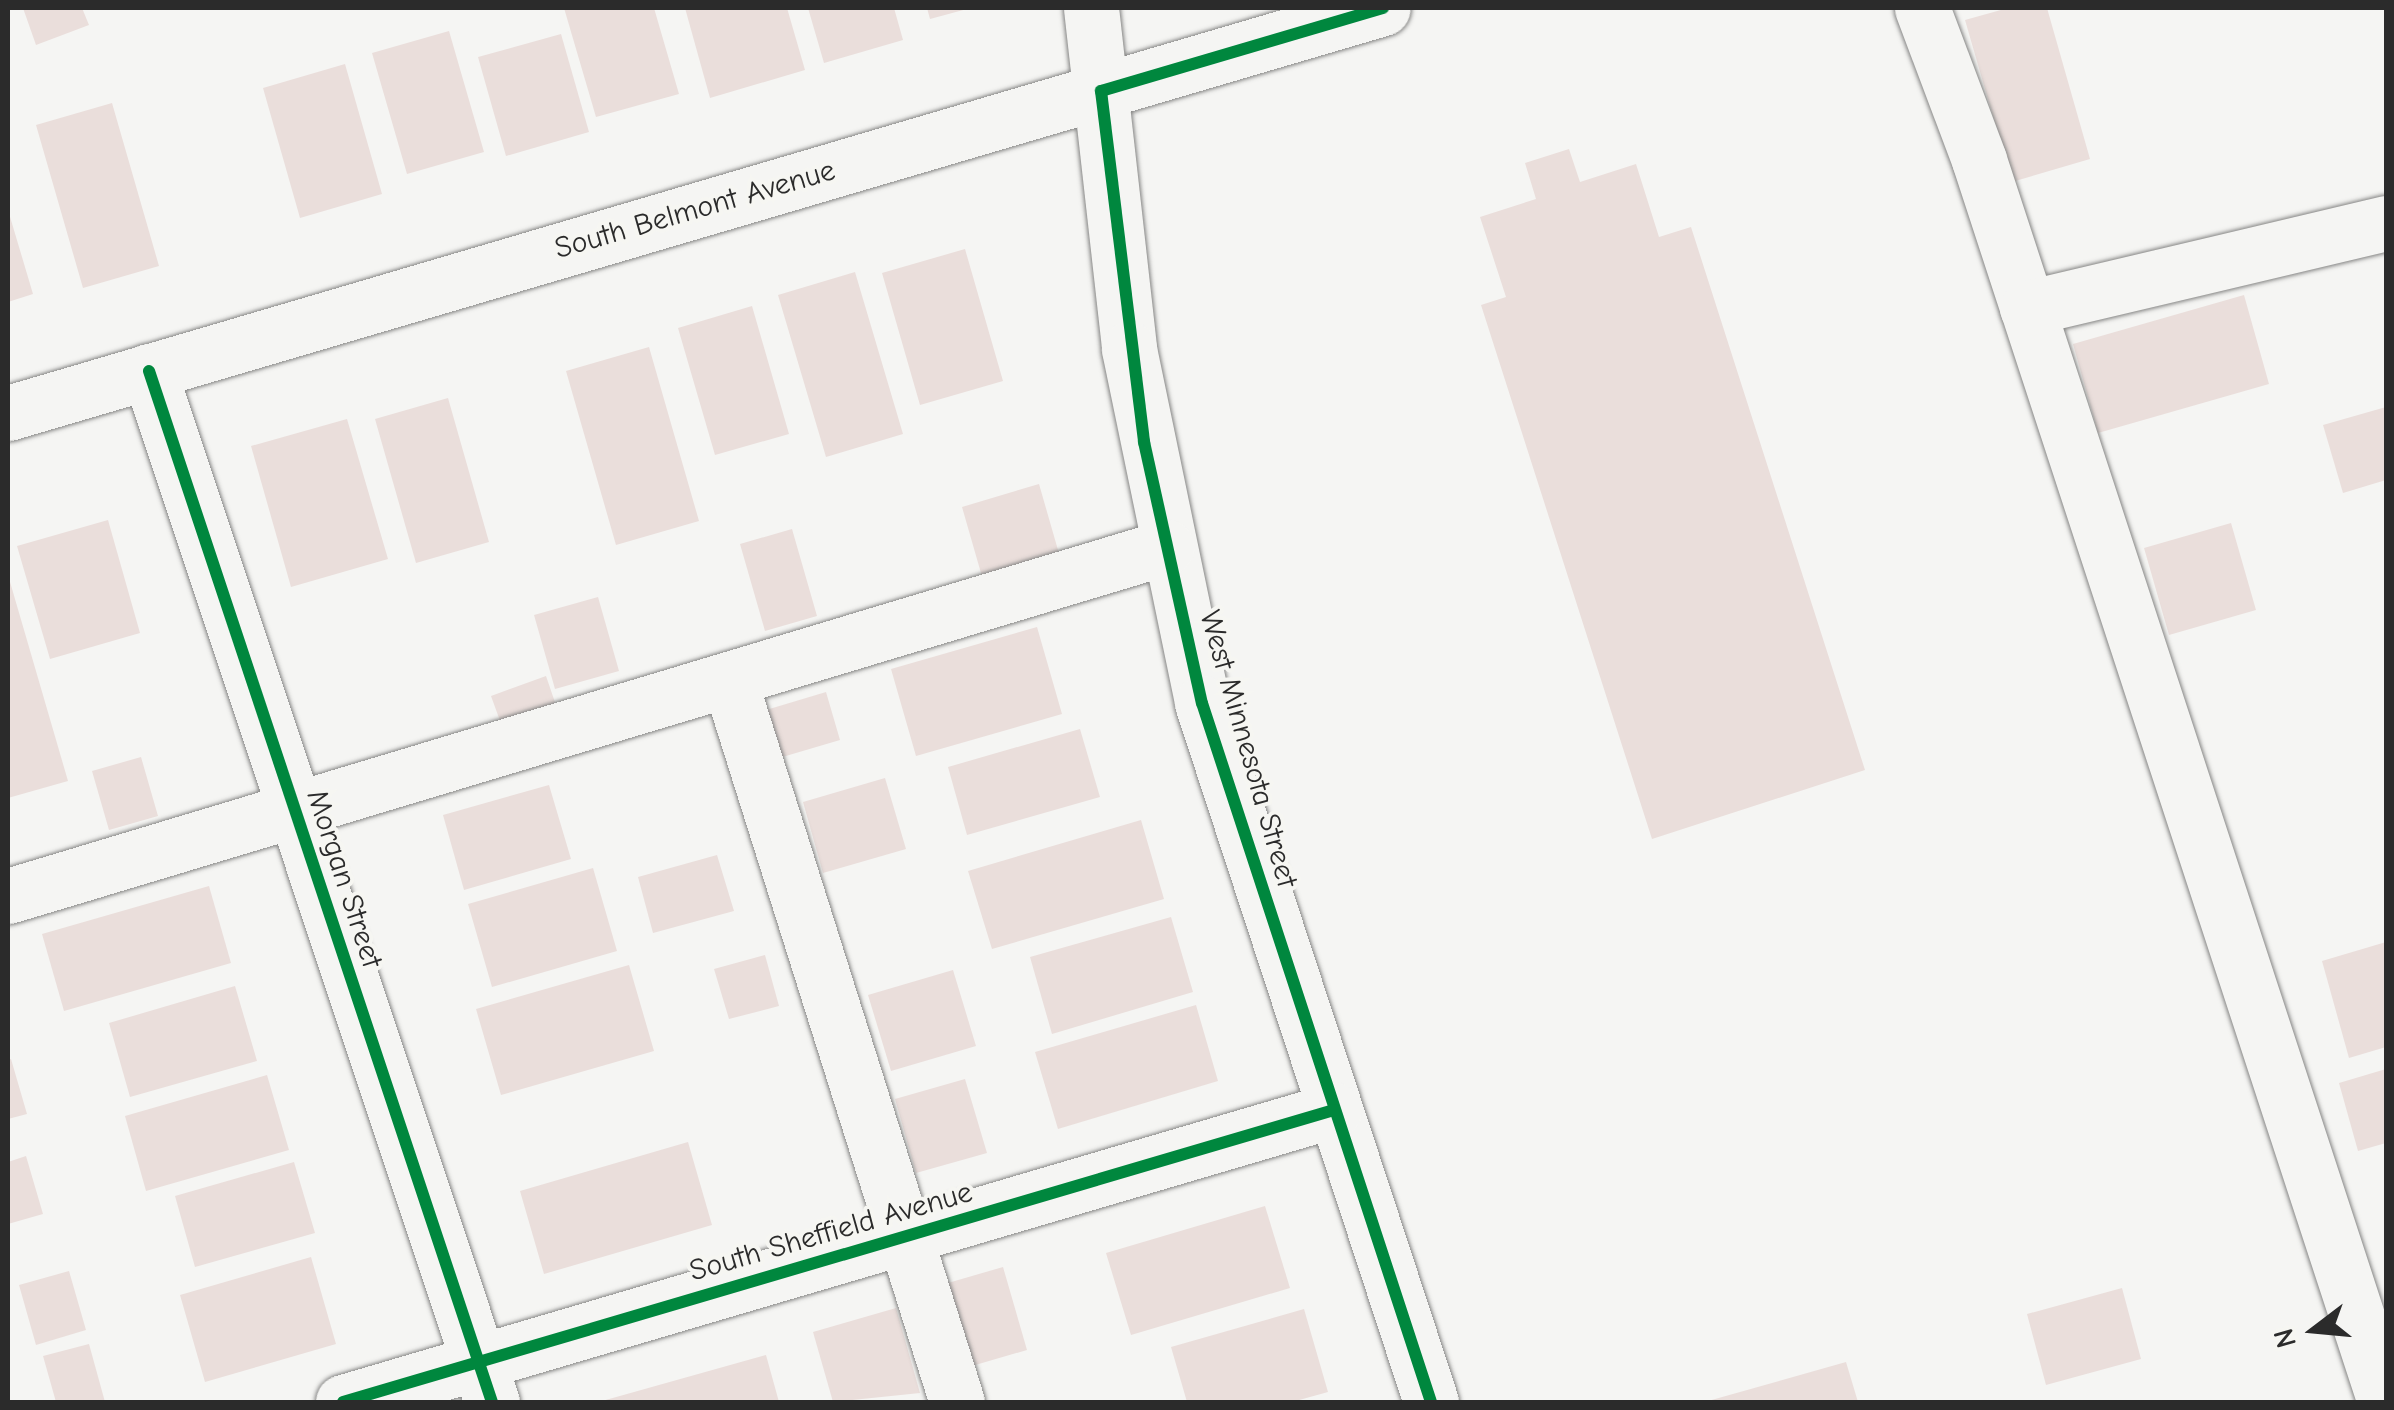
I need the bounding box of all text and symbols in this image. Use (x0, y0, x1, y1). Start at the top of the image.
street label: South Belmont Avenue (551, 153, 839, 267)
street label: West Minnesota Street (1191, 606, 1305, 892)
street label: Morgan Street (298, 785, 390, 973)
street label: South Sheffield Avenue (685, 1174, 977, 1290)
north arrow (2264, 1280, 2364, 1380)
text: N (2267, 1325, 2303, 1351)

